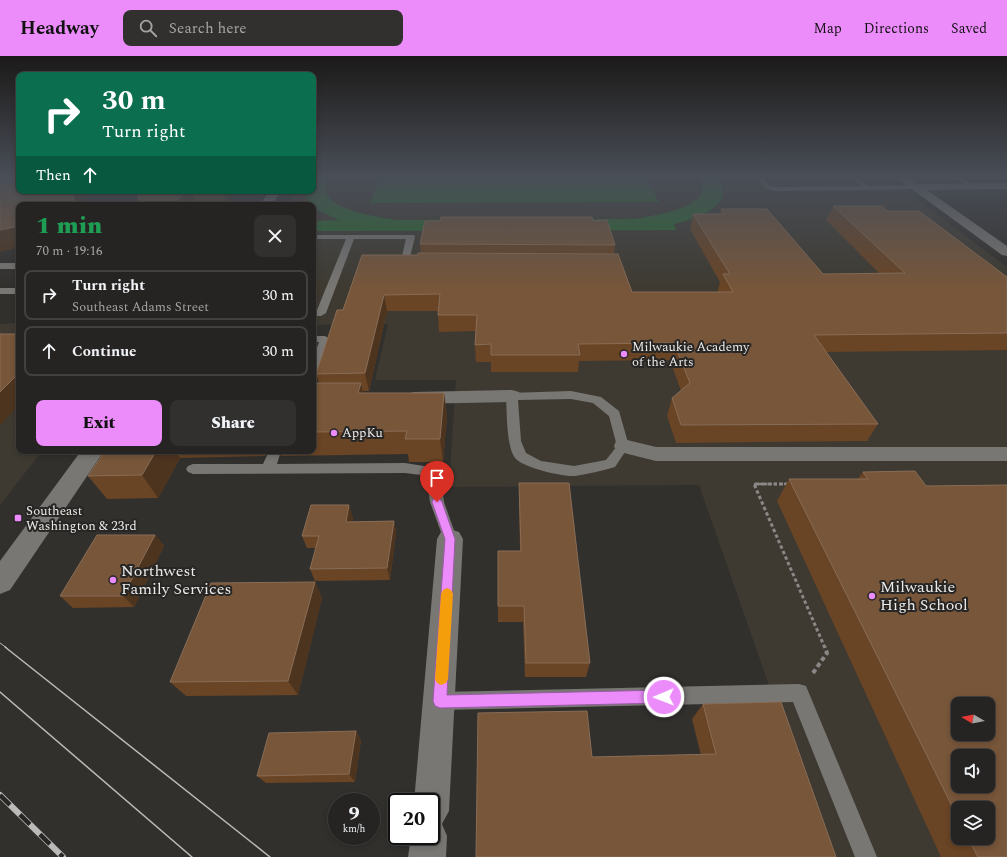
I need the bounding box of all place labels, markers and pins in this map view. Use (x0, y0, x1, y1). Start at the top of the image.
place label: Milwaukie Academy of the Arts (632, 337, 750, 372)
marker: Milwaukie Academy of the Arts (619, 349, 629, 359)
place label: AppKu (342, 423, 383, 443)
marker: AppKu (329, 428, 339, 438)
pin (420, 461, 454, 502)
place label: Southeast Washington & 23rd (26, 501, 137, 536)
marker: Southeast Washington & 23rd (13, 513, 23, 523)
place label: Northwest Family Services (121, 559, 231, 601)
marker: Northwest Family Services (108, 575, 118, 585)
place label: Milwaukie High School (880, 575, 968, 617)
marker: Milwaukie High School (867, 591, 877, 601)

